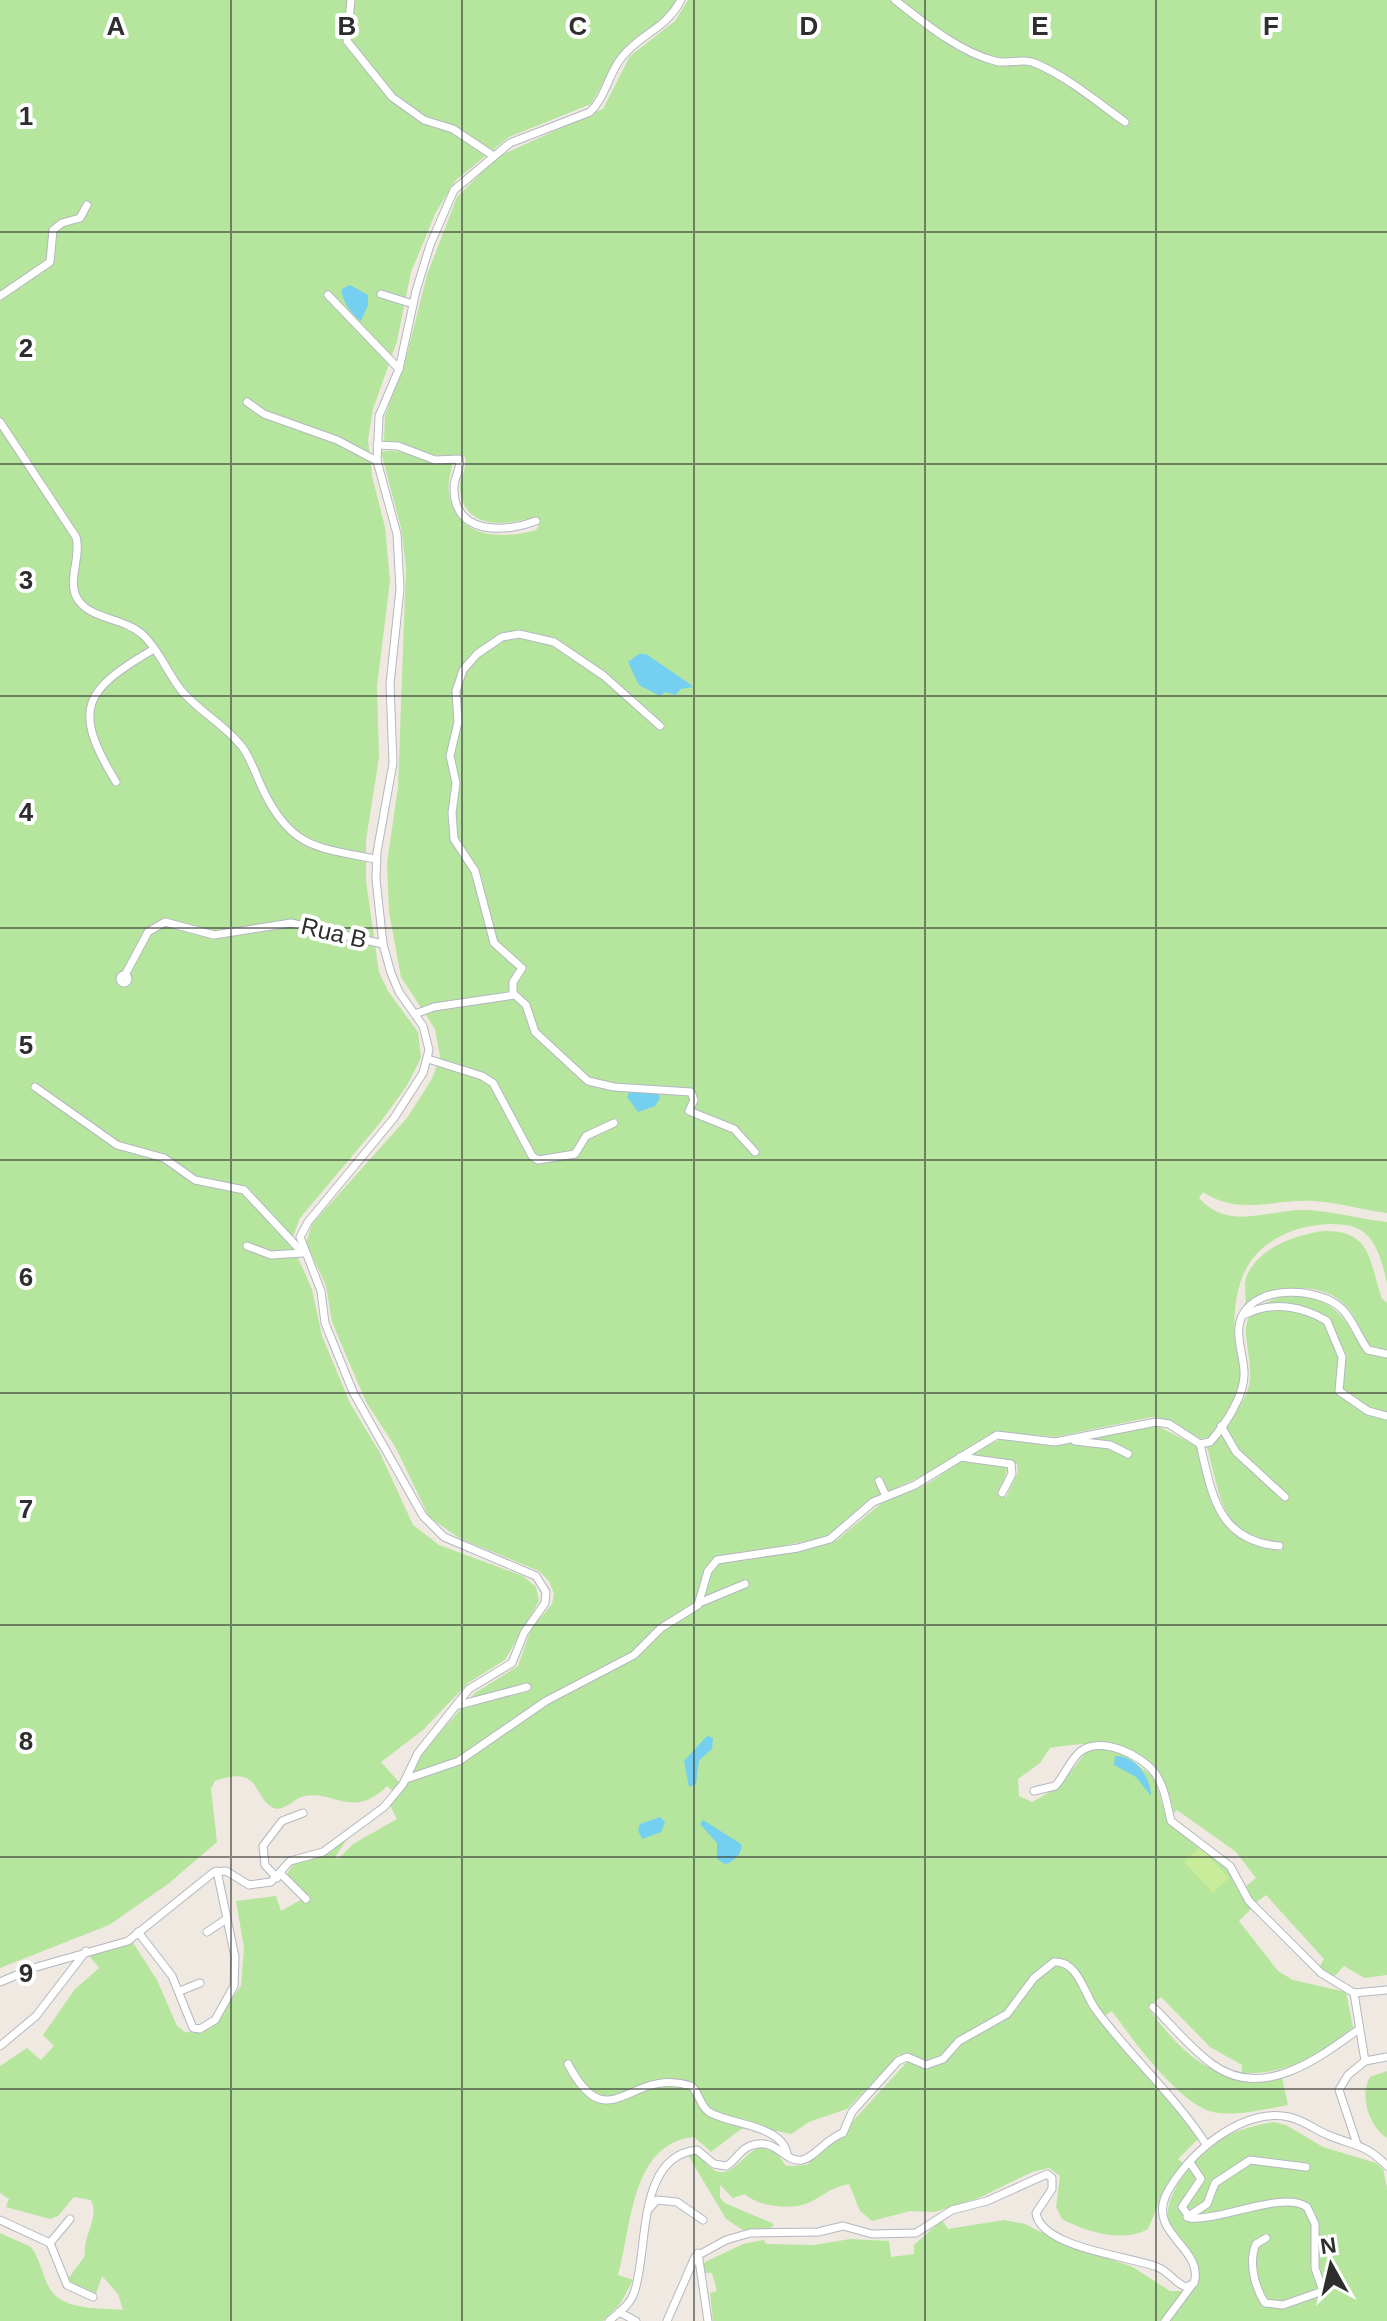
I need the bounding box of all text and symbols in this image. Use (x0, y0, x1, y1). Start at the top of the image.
text: A (107, 11, 126, 41)
text: B (338, 11, 356, 41)
text: C (569, 11, 588, 41)
text: D (800, 11, 818, 41)
text: E (1031, 11, 1049, 41)
text: F (1263, 11, 1279, 41)
text: 1 (19, 101, 33, 131)
text: 2 (19, 333, 33, 363)
text: 3 (19, 565, 33, 595)
text: 4 (19, 797, 34, 827)
street label: Rua B (299, 912, 370, 953)
text: 5 (19, 1030, 33, 1060)
text: 6 (19, 1262, 33, 1292)
text: 7 (19, 1494, 33, 1524)
text: 8 (19, 1726, 33, 1756)
text: 9 (19, 1958, 33, 1988)
north arrow (1291, 2225, 1371, 2305)
text: N (1319, 2232, 1338, 2259)

